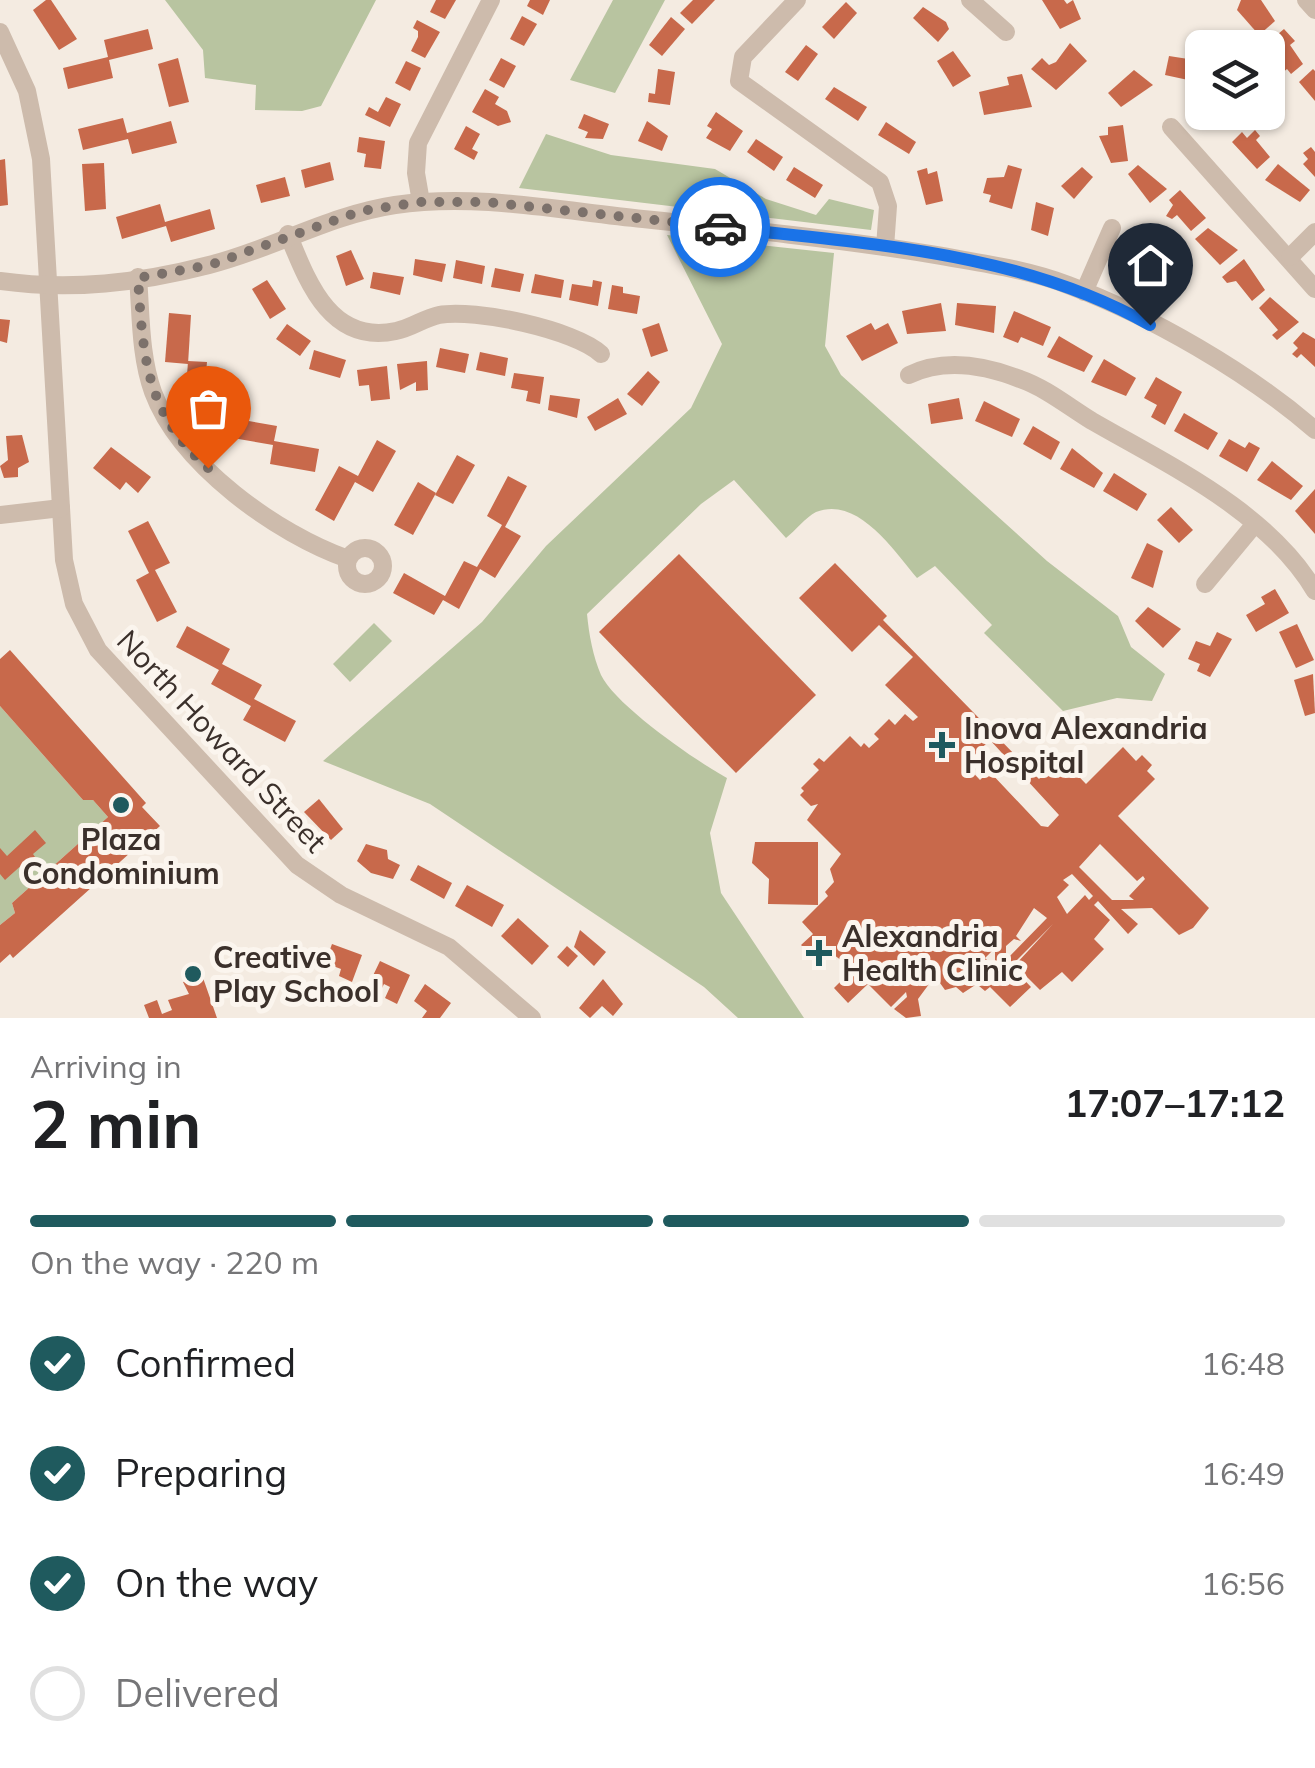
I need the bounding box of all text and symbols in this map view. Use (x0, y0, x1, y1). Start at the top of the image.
map controls (1185, 30, 1285, 130)
button: layers (1185, 30, 1285, 130)
courier (670, 177, 770, 277)
icon: car (693, 200, 748, 255)
pin (1108, 223, 1193, 326)
icon: home (1123, 238, 1178, 293)
pin (166, 366, 251, 469)
icon: bag (181, 381, 236, 436)
street label: North Howard Street (109, 622, 335, 860)
place label: Inova Alexandria Hospital (964, 709, 1207, 781)
marker: Inova Alexandria Hospital (929, 732, 955, 758)
marker: Plaza Condominium (110, 794, 132, 816)
place label: Plaza Condominium (22, 820, 220, 892)
place label: Alexandria Health Clinic (842, 917, 1023, 989)
place label: Creative Play School (213, 938, 380, 1010)
marker: Alexandria Health Clinic (806, 940, 832, 966)
marker: Creative Play School (182, 963, 204, 985)
text: Arriving in (30, 1046, 182, 1086)
text: 17:07–17:12 (1065, 1079, 1285, 1127)
text: 2 min (30, 1083, 201, 1164)
text: On the way · 220 m (30, 1242, 319, 1282)
icon: check (30, 1336, 85, 1391)
text: Confirmed (115, 1339, 296, 1387)
text: 16:48 (1201, 1343, 1285, 1383)
icon: check (30, 1446, 85, 1501)
text: Preparing (115, 1449, 287, 1497)
text: 16:49 (1201, 1453, 1285, 1493)
icon: check (30, 1556, 85, 1611)
text: On the way (115, 1559, 318, 1607)
text: 16:56 (1201, 1563, 1285, 1603)
text: Delivered (115, 1669, 280, 1717)

